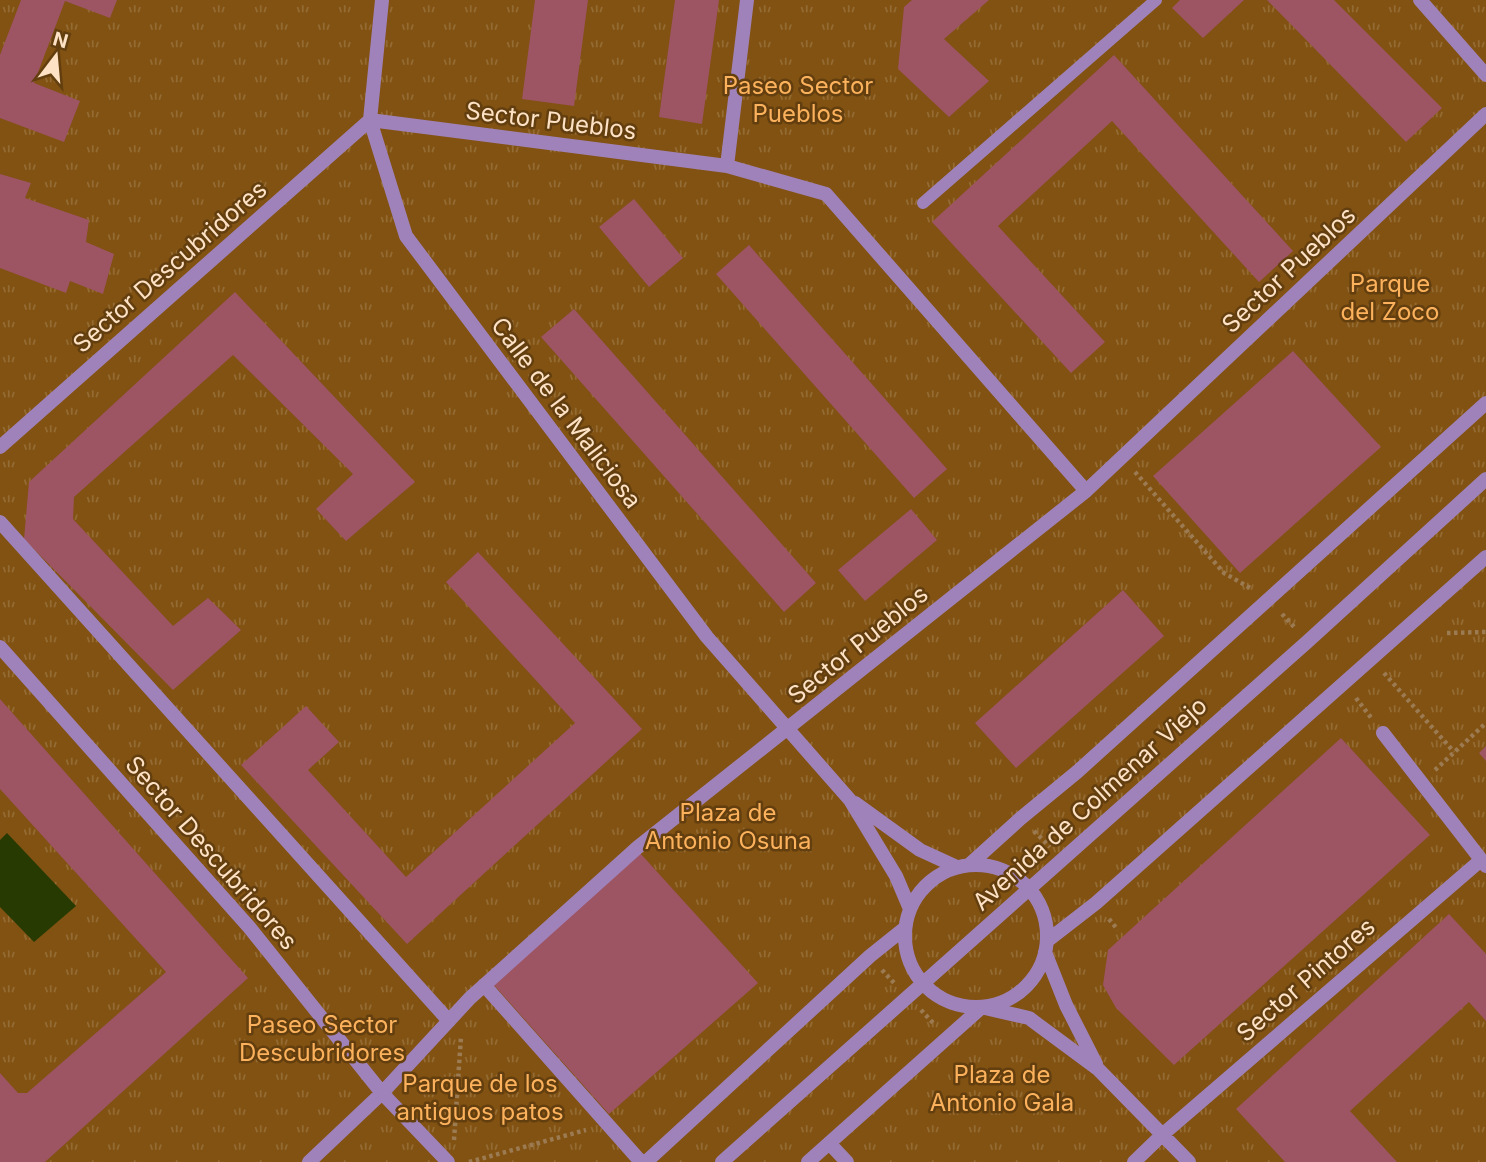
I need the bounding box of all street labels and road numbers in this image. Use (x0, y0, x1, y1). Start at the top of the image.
street label: Sector Pueblos (464, 96, 638, 145)
street label: Sector Descubridores (67, 175, 272, 359)
street label: Sector Pueblos (1216, 200, 1361, 339)
street label: Calle de la Maliciosa (485, 311, 648, 514)
street label: Sector Pueblos (782, 579, 934, 710)
street label: Avenida de Colmenar Viejo (967, 691, 1213, 916)
street label: Sector Descubridores (119, 750, 303, 955)
street label: Sector Pintores (1231, 912, 1381, 1047)

